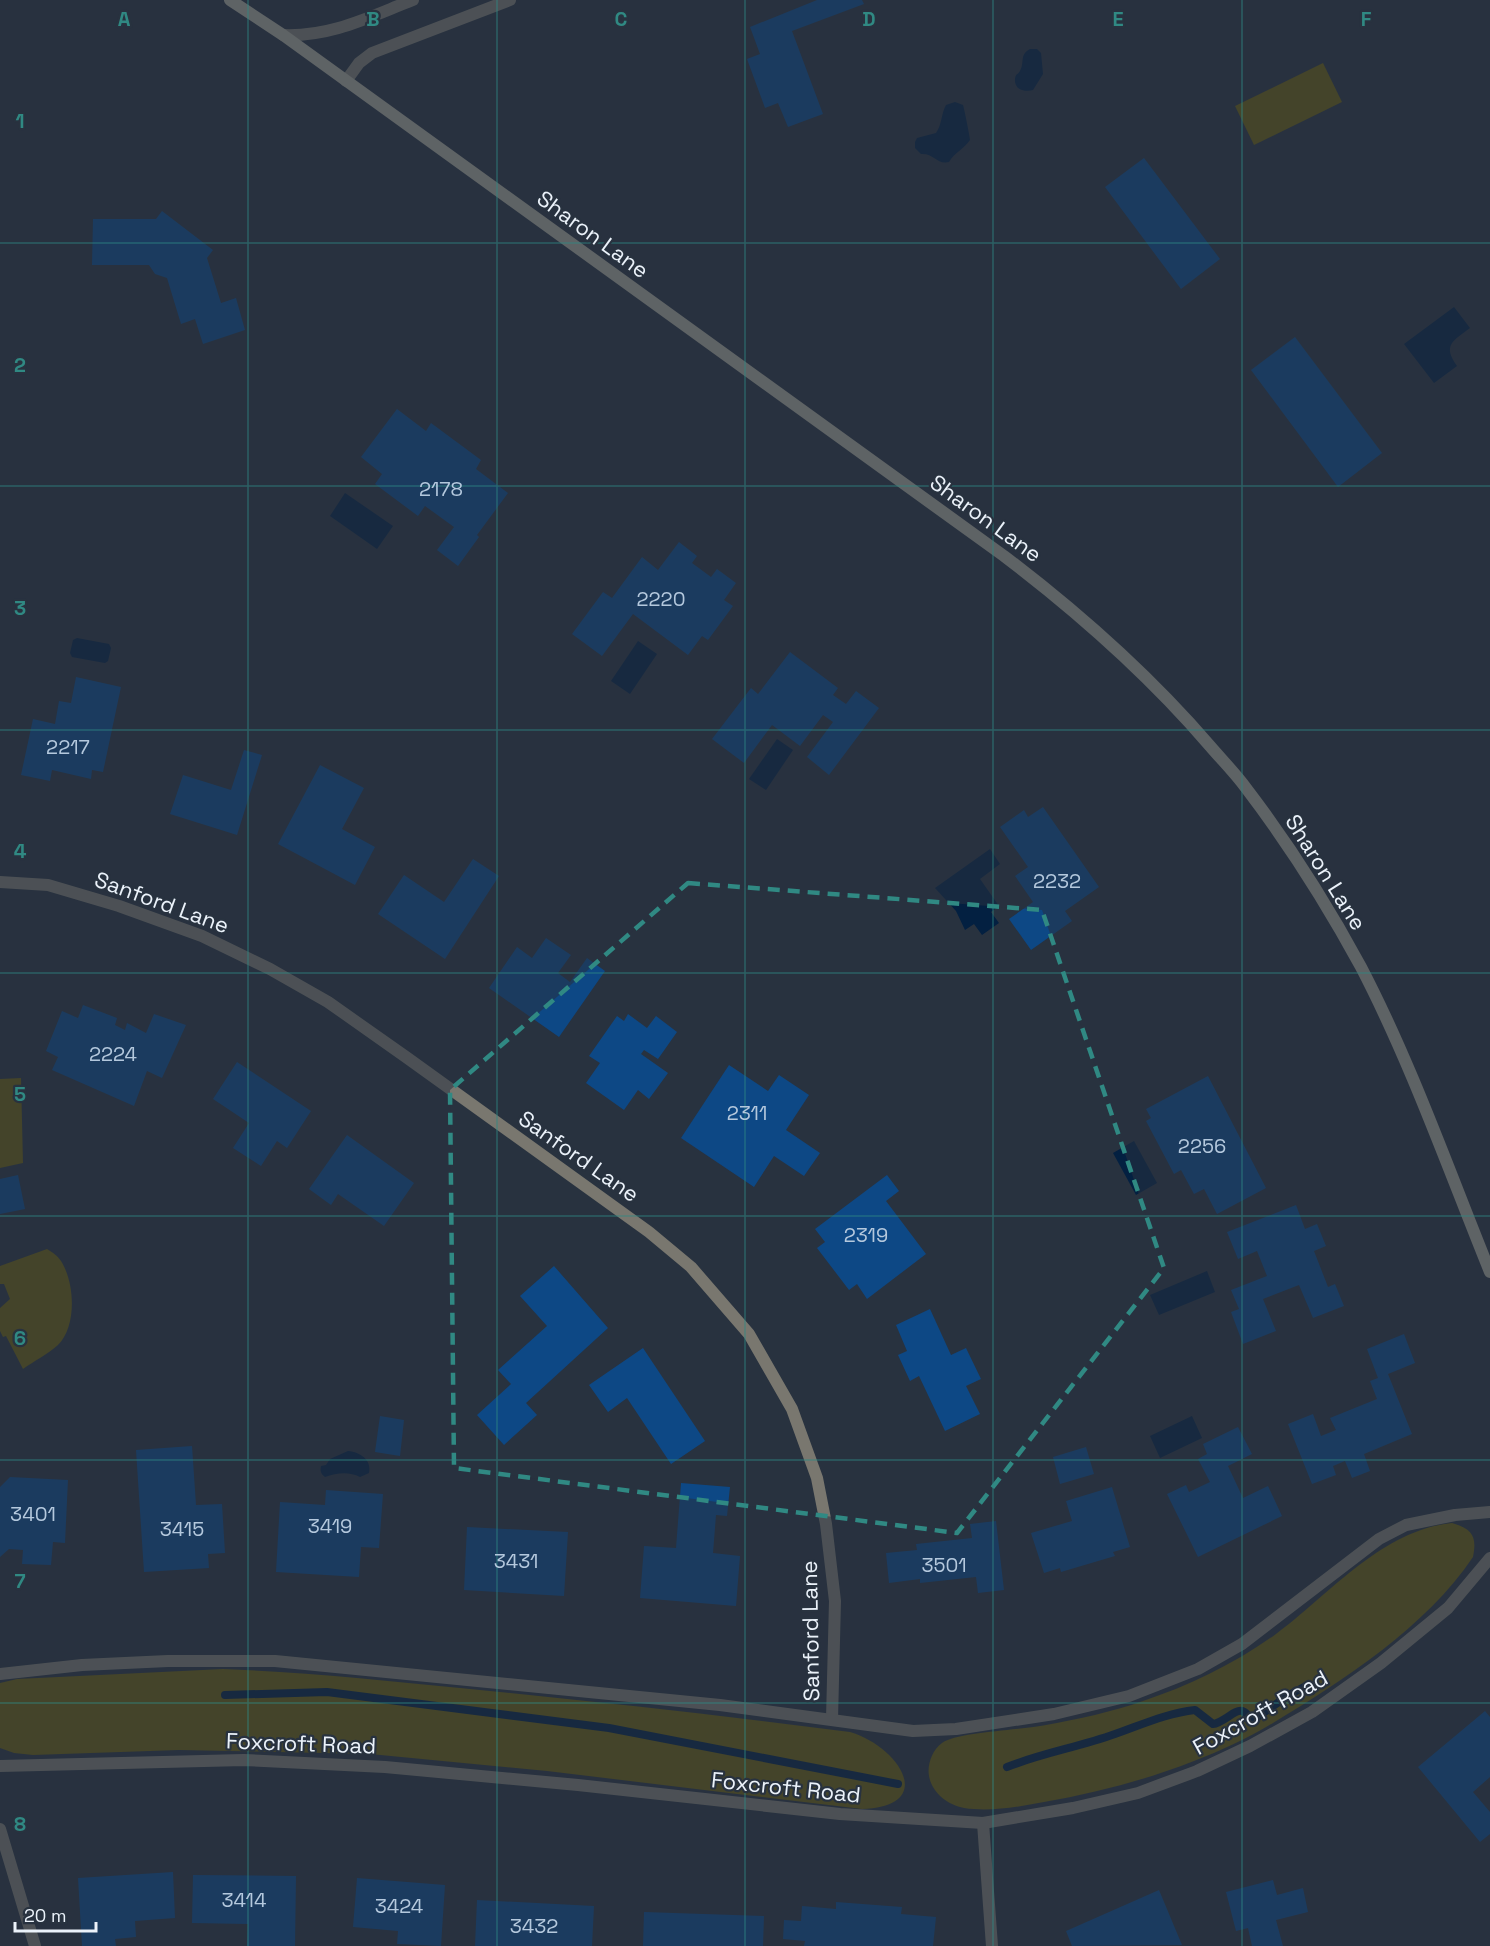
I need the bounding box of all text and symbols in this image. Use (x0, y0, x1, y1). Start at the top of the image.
text: A (118, 6, 131, 32)
text: B (366, 6, 380, 32)
text: C (615, 6, 628, 32)
text: D (862, 6, 876, 32)
text: E (1112, 6, 1124, 32)
text: F (1361, 6, 1372, 32)
text: 1 (15, 108, 25, 134)
street label: Sharon Lane (532, 184, 654, 284)
text: 2 (14, 352, 26, 378)
street label: Sharon Lane (925, 468, 1047, 568)
house number: 2178 (419, 476, 463, 502)
house number: 2220 (637, 586, 686, 612)
text: 3 (14, 595, 26, 621)
house number: 2217 (46, 734, 90, 760)
street label: Sharon Lane (1279, 809, 1373, 935)
text: 4 (14, 838, 27, 864)
street label: Sanford Lane (91, 865, 233, 939)
house number: 2232 (1033, 868, 1081, 894)
house number: 2224 (89, 1041, 137, 1067)
text: 5 (14, 1081, 26, 1107)
house number: 2311 (727, 1100, 767, 1126)
street label: Sanford Lane (513, 1104, 645, 1208)
house number: 2256 (1178, 1133, 1226, 1159)
house number: 2319 (844, 1222, 888, 1248)
text: 6 (14, 1325, 26, 1351)
house number: 3401 (10, 1501, 56, 1527)
house number: 3419 (308, 1513, 352, 1539)
house number: 3415 (160, 1516, 204, 1542)
house number: 3431 (494, 1548, 538, 1574)
house number: 3501 (921, 1552, 967, 1578)
street label: Sanford Lane (795, 1560, 825, 1702)
text: 7 (14, 1568, 26, 1594)
street label: Foxcroft Road (1187, 1663, 1333, 1761)
street label: Foxcroft Road (225, 1726, 377, 1760)
street label: Foxcroft Road (710, 1765, 862, 1809)
text: 8 (14, 1811, 26, 1837)
house number: 3414 (222, 1887, 266, 1913)
house number: 3424 (375, 1893, 423, 1919)
scale bar (15, 1895, 96, 1933)
text: 20 m (24, 1904, 67, 1927)
house number: 3432 (510, 1913, 558, 1939)

